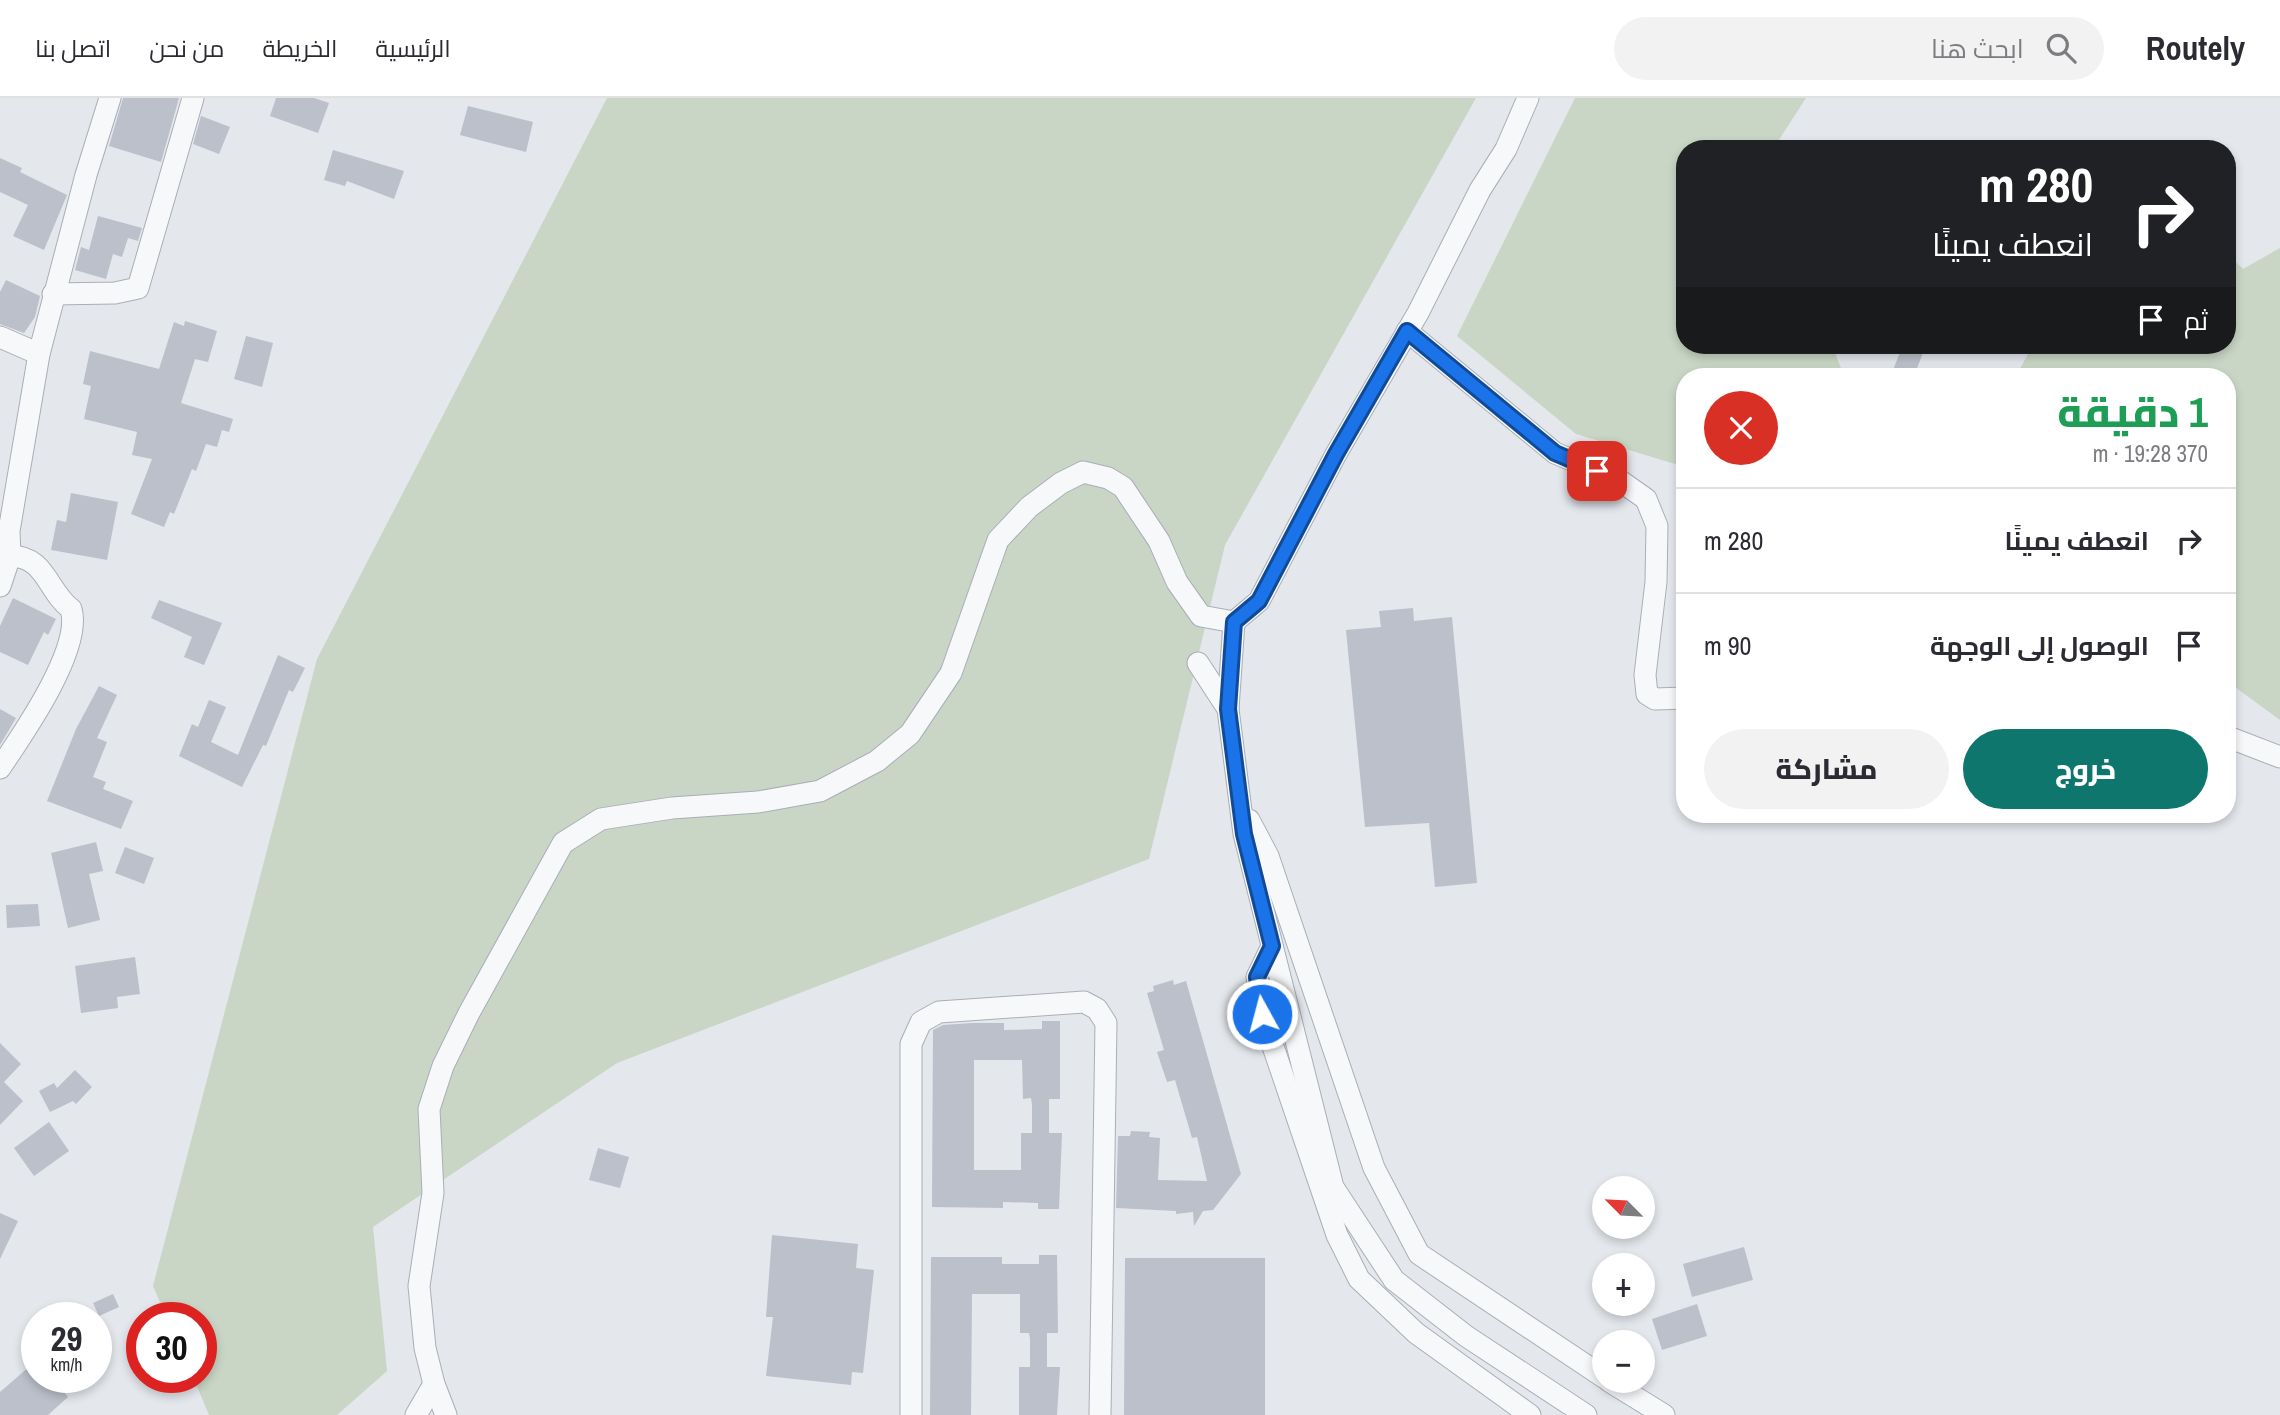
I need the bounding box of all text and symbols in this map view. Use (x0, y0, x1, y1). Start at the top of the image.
search box (1614, 17, 2104, 80)
text: Routely (2146, 26, 2245, 70)
icon: search (2042, 29, 2080, 67)
text: ابحث هنا (1931, 31, 2024, 66)
text: اتصل بنا (35, 32, 111, 64)
text: من نحن (149, 32, 224, 64)
text: الخريطة (262, 32, 337, 64)
text: الرئيسية (375, 32, 451, 64)
text: 280 m (1979, 151, 2093, 217)
icon: right (2117, 168, 2208, 259)
text: انعطف يمينًا (1932, 223, 2093, 266)
icon: arrive (2132, 301, 2170, 339)
text: ثم (2184, 303, 2208, 338)
text: 1 دقيقة (2057, 384, 2208, 440)
button: close (1704, 391, 1778, 465)
text: 370 m · 19:28 (2093, 438, 2208, 469)
pin (1567, 441, 1627, 501)
icon: arrive (1578, 452, 1616, 490)
icon: right (2170, 522, 2208, 560)
text: 280 m (1704, 523, 1763, 558)
text: انعطف يمينًا (2004, 523, 2149, 558)
icon: arrive (2170, 627, 2208, 665)
text: 90 m (1704, 628, 1751, 663)
text: الوصول إلى الوجهة (1930, 628, 2149, 663)
button: مشاركة (1704, 729, 1949, 809)
button: خروج (1963, 729, 2208, 809)
position arrow (1225, 977, 1299, 1051)
north arrow (1592, 1176, 1656, 1239)
map controls (1592, 1176, 1655, 1393)
button: + (1592, 1253, 1655, 1316)
speed limit sign: 30 (126, 1302, 217, 1393)
text: 29 (51, 1315, 82, 1362)
button: − (1592, 1330, 1655, 1393)
text: km/h (51, 1352, 83, 1377)

